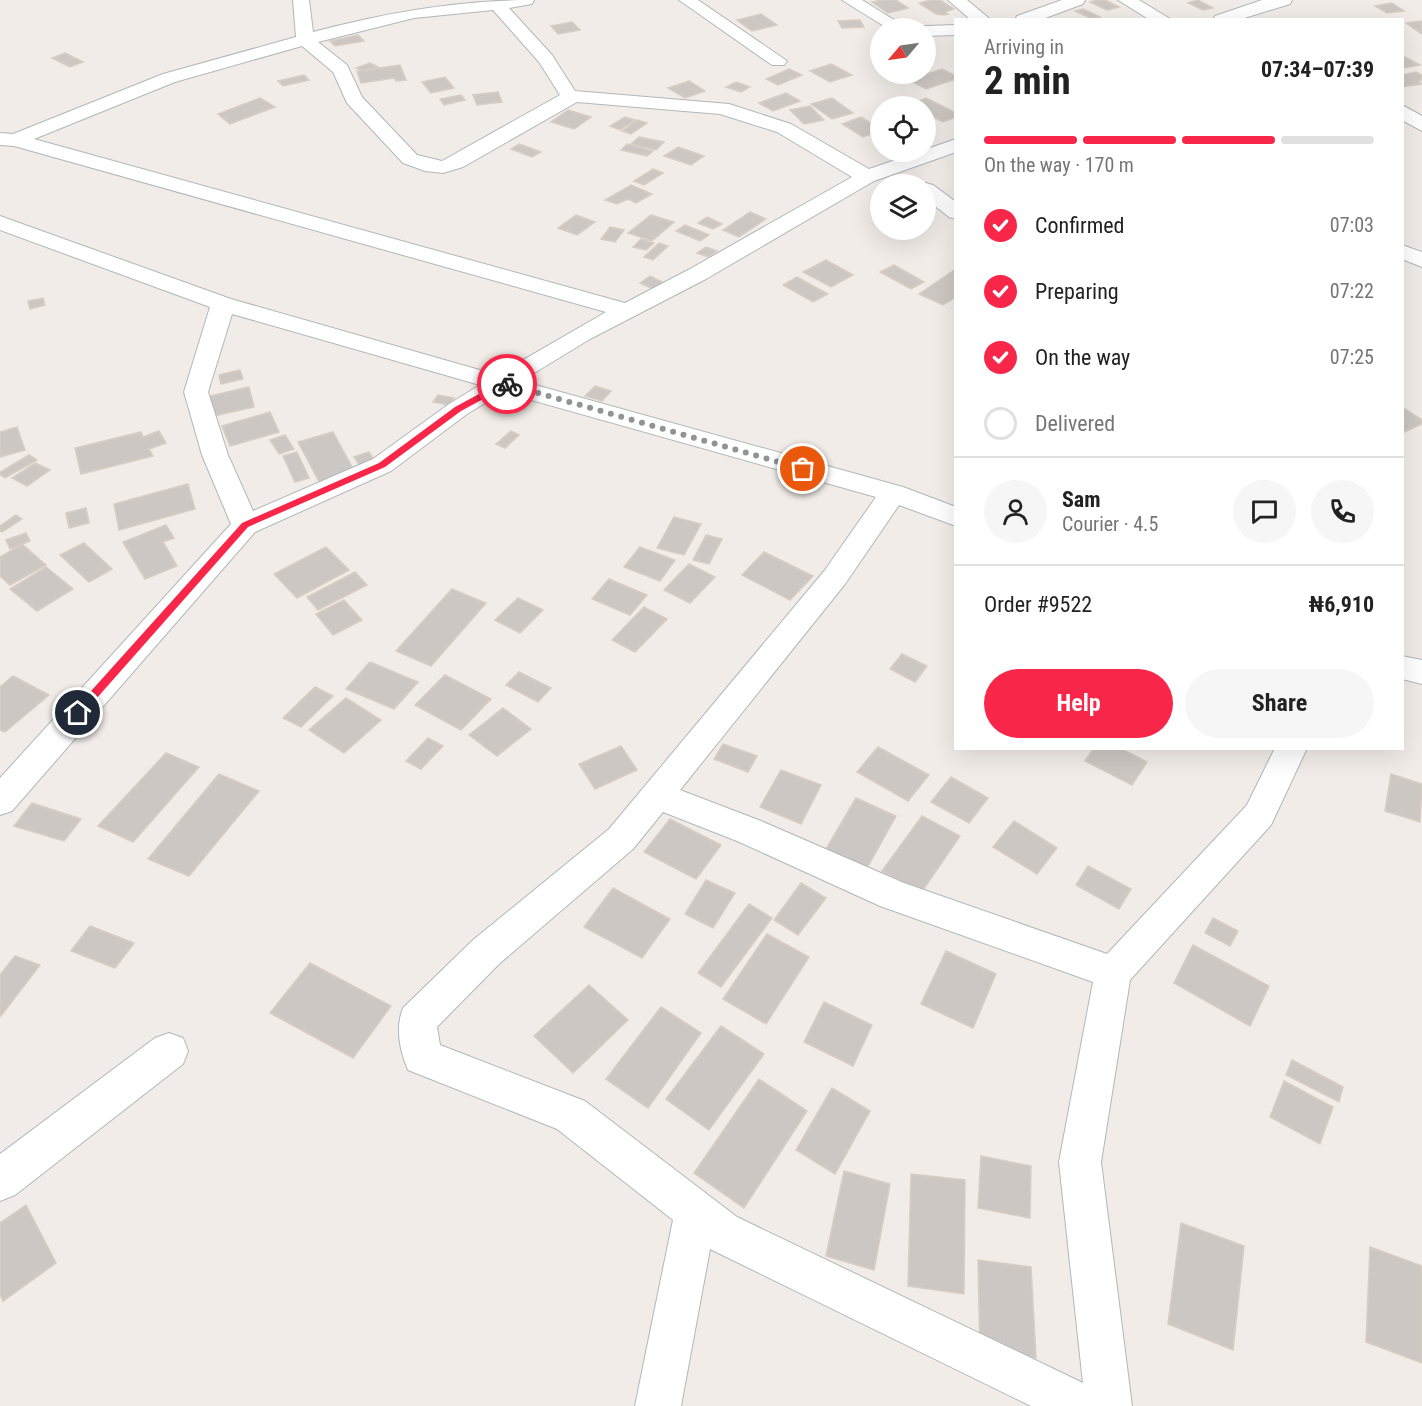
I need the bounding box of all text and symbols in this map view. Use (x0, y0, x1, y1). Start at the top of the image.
north arrow (870, 18, 936, 84)
map controls (870, 18, 936, 240)
text: Arriving in (984, 35, 1064, 59)
text: 07:34–07:39 (1261, 57, 1374, 82)
text: 2 min (984, 58, 1071, 104)
button: locate (870, 96, 936, 162)
text: On the way · 170 m (984, 153, 1134, 177)
button: layers (870, 174, 936, 240)
icon: check (984, 209, 1017, 242)
text: Confirmed (1035, 213, 1124, 238)
text: 07:03 (1330, 213, 1374, 237)
icon: check (984, 275, 1017, 308)
text: Preparing (1035, 279, 1119, 304)
text: 07:22 (1330, 279, 1374, 303)
icon: check (984, 341, 1017, 374)
text: On the way (1035, 345, 1130, 370)
text: 07:25 (1330, 345, 1374, 369)
courier (477, 354, 537, 414)
icon: bike (491, 368, 524, 401)
text: Delivered (1035, 411, 1115, 436)
pin (777, 443, 828, 494)
icon: bag (786, 452, 819, 485)
button: person (984, 480, 1047, 543)
button: chat (1233, 480, 1296, 543)
button: phone (1311, 480, 1374, 543)
text: Sam (1062, 487, 1101, 512)
text: Courier · 4.5 (1062, 512, 1158, 536)
text: Order #9522 (984, 592, 1092, 617)
text: ₦6,910 (1308, 592, 1374, 617)
button: Help (984, 669, 1173, 738)
button: Share (1185, 669, 1374, 738)
pin (52, 687, 103, 738)
icon: home (61, 696, 94, 729)

